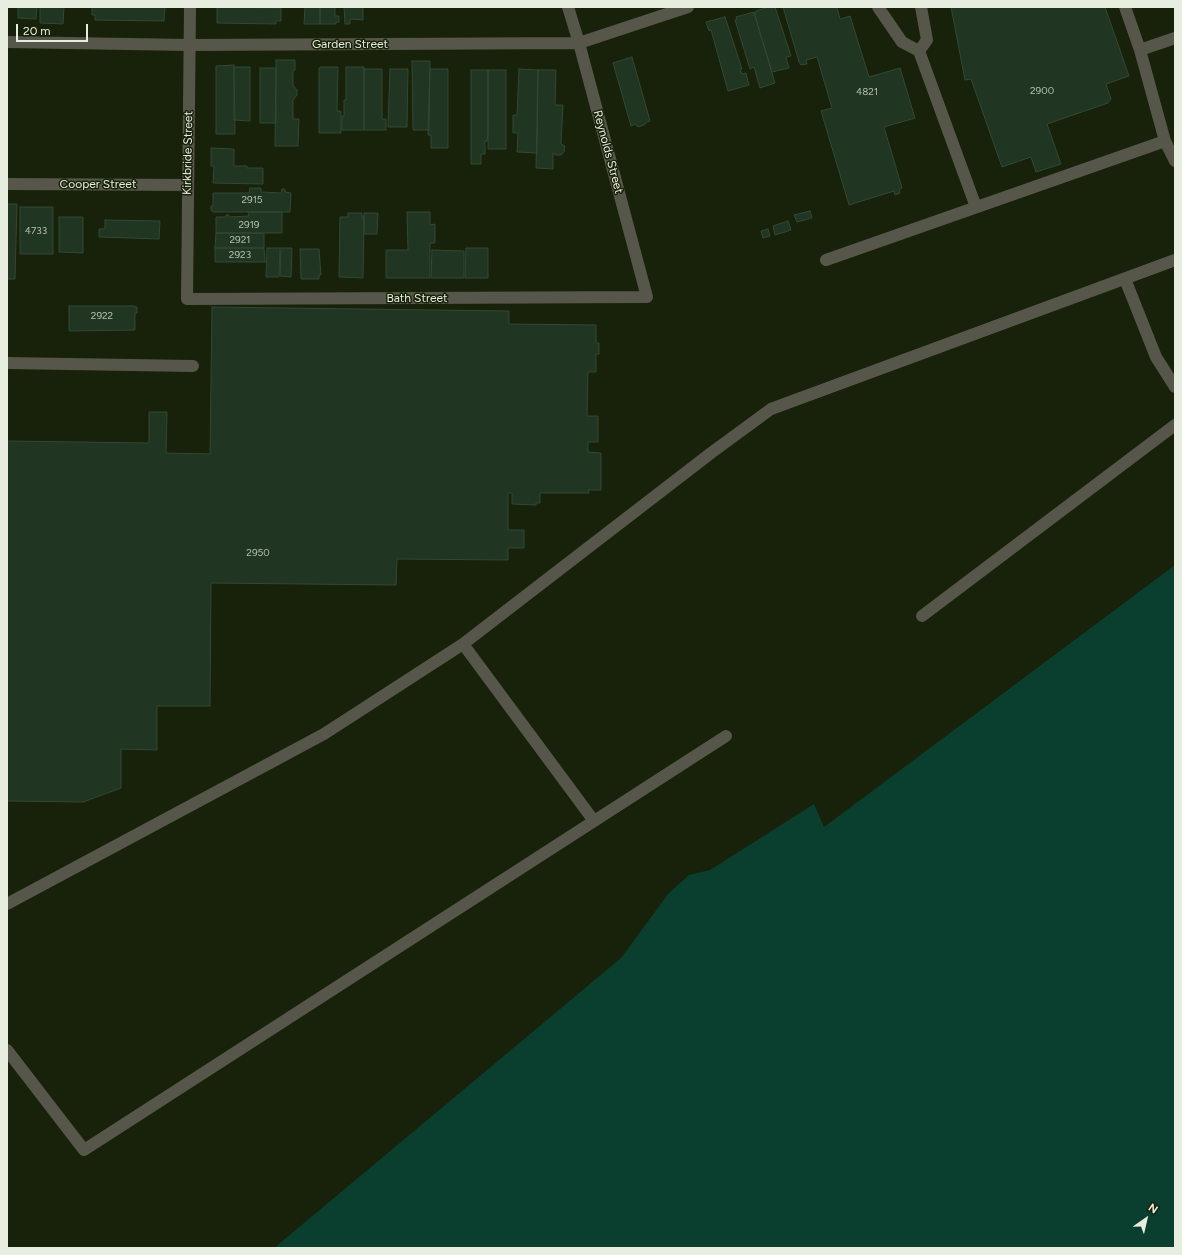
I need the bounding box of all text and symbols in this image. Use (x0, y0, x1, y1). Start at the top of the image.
scale bar (18, 16, 90, 42)
text: 20 m (23, 24, 51, 38)
street label: Garden Street (312, 37, 388, 51)
house number: 2900 (1030, 85, 1054, 97)
house number: 4821 (856, 86, 878, 98)
street label: Reynolds Street (590, 109, 626, 195)
street label: Kirkbride Street (180, 111, 196, 195)
street label: Cooper Street (60, 177, 136, 191)
house number: 2915 (241, 194, 263, 206)
house number: 2919 (238, 219, 260, 231)
house number: 4733 (25, 225, 47, 237)
house number: 2921 (230, 234, 250, 246)
house number: 2923 (229, 249, 251, 261)
street label: Bath Street (386, 291, 448, 305)
house number: 2922 (91, 310, 113, 322)
house number: 2950 (246, 547, 270, 559)
north arrow (1126, 1199, 1166, 1239)
text: N (1146, 1201, 1160, 1216)

